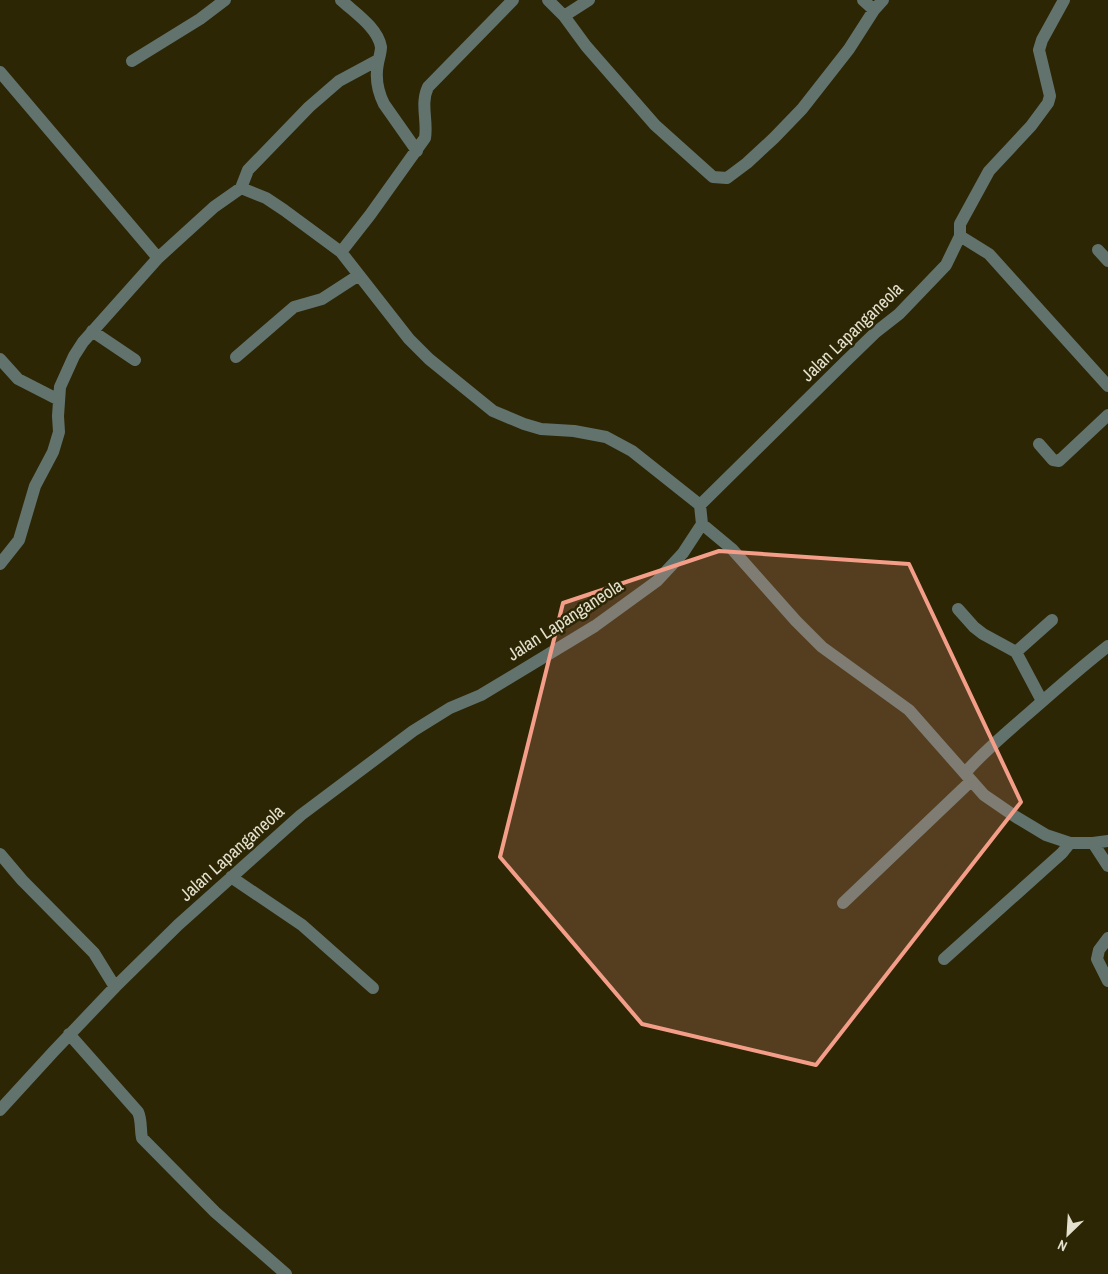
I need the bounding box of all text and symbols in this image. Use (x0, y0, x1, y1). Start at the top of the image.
street label: Jalan Lapanganeola (795, 276, 908, 387)
street label: Jalan Lapanganeola (502, 573, 627, 666)
street label: Jalan Lapanganeola (174, 799, 289, 906)
north arrow (1043, 1209, 1093, 1259)
text: N (1055, 1236, 1070, 1256)

